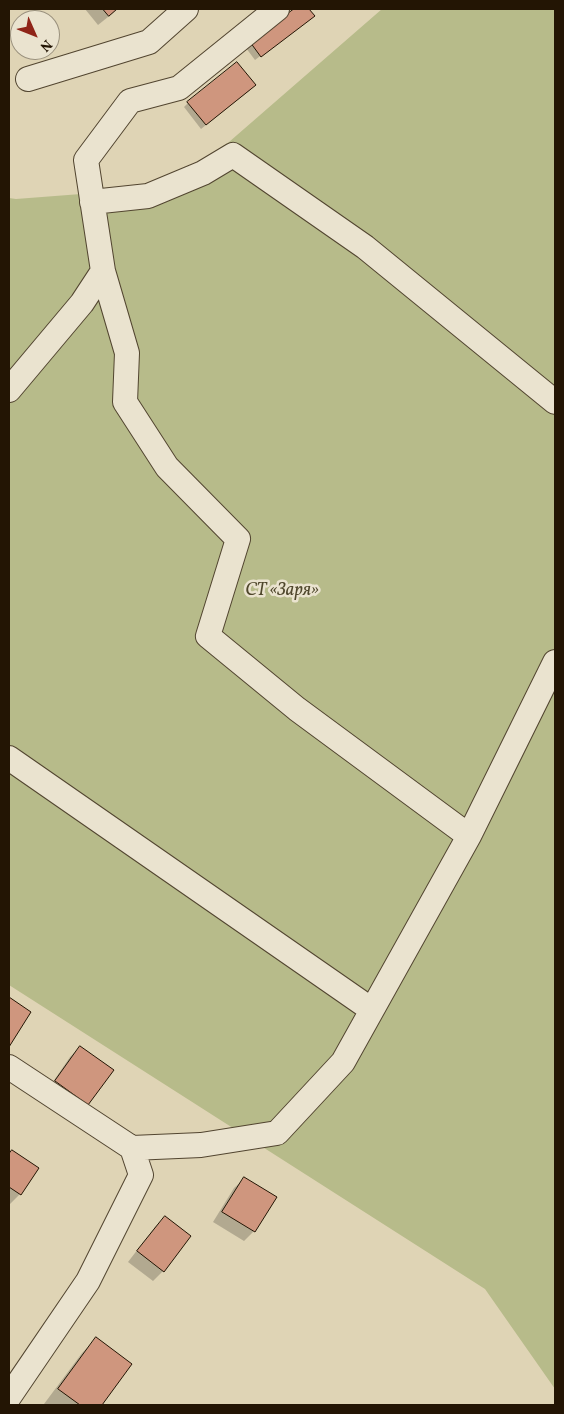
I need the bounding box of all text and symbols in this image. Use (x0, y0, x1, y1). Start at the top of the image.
north arrow (10, 10, 60, 60)
text: N (35, 35, 56, 55)
park label: СТ «Заря» (245, 581, 319, 603)

